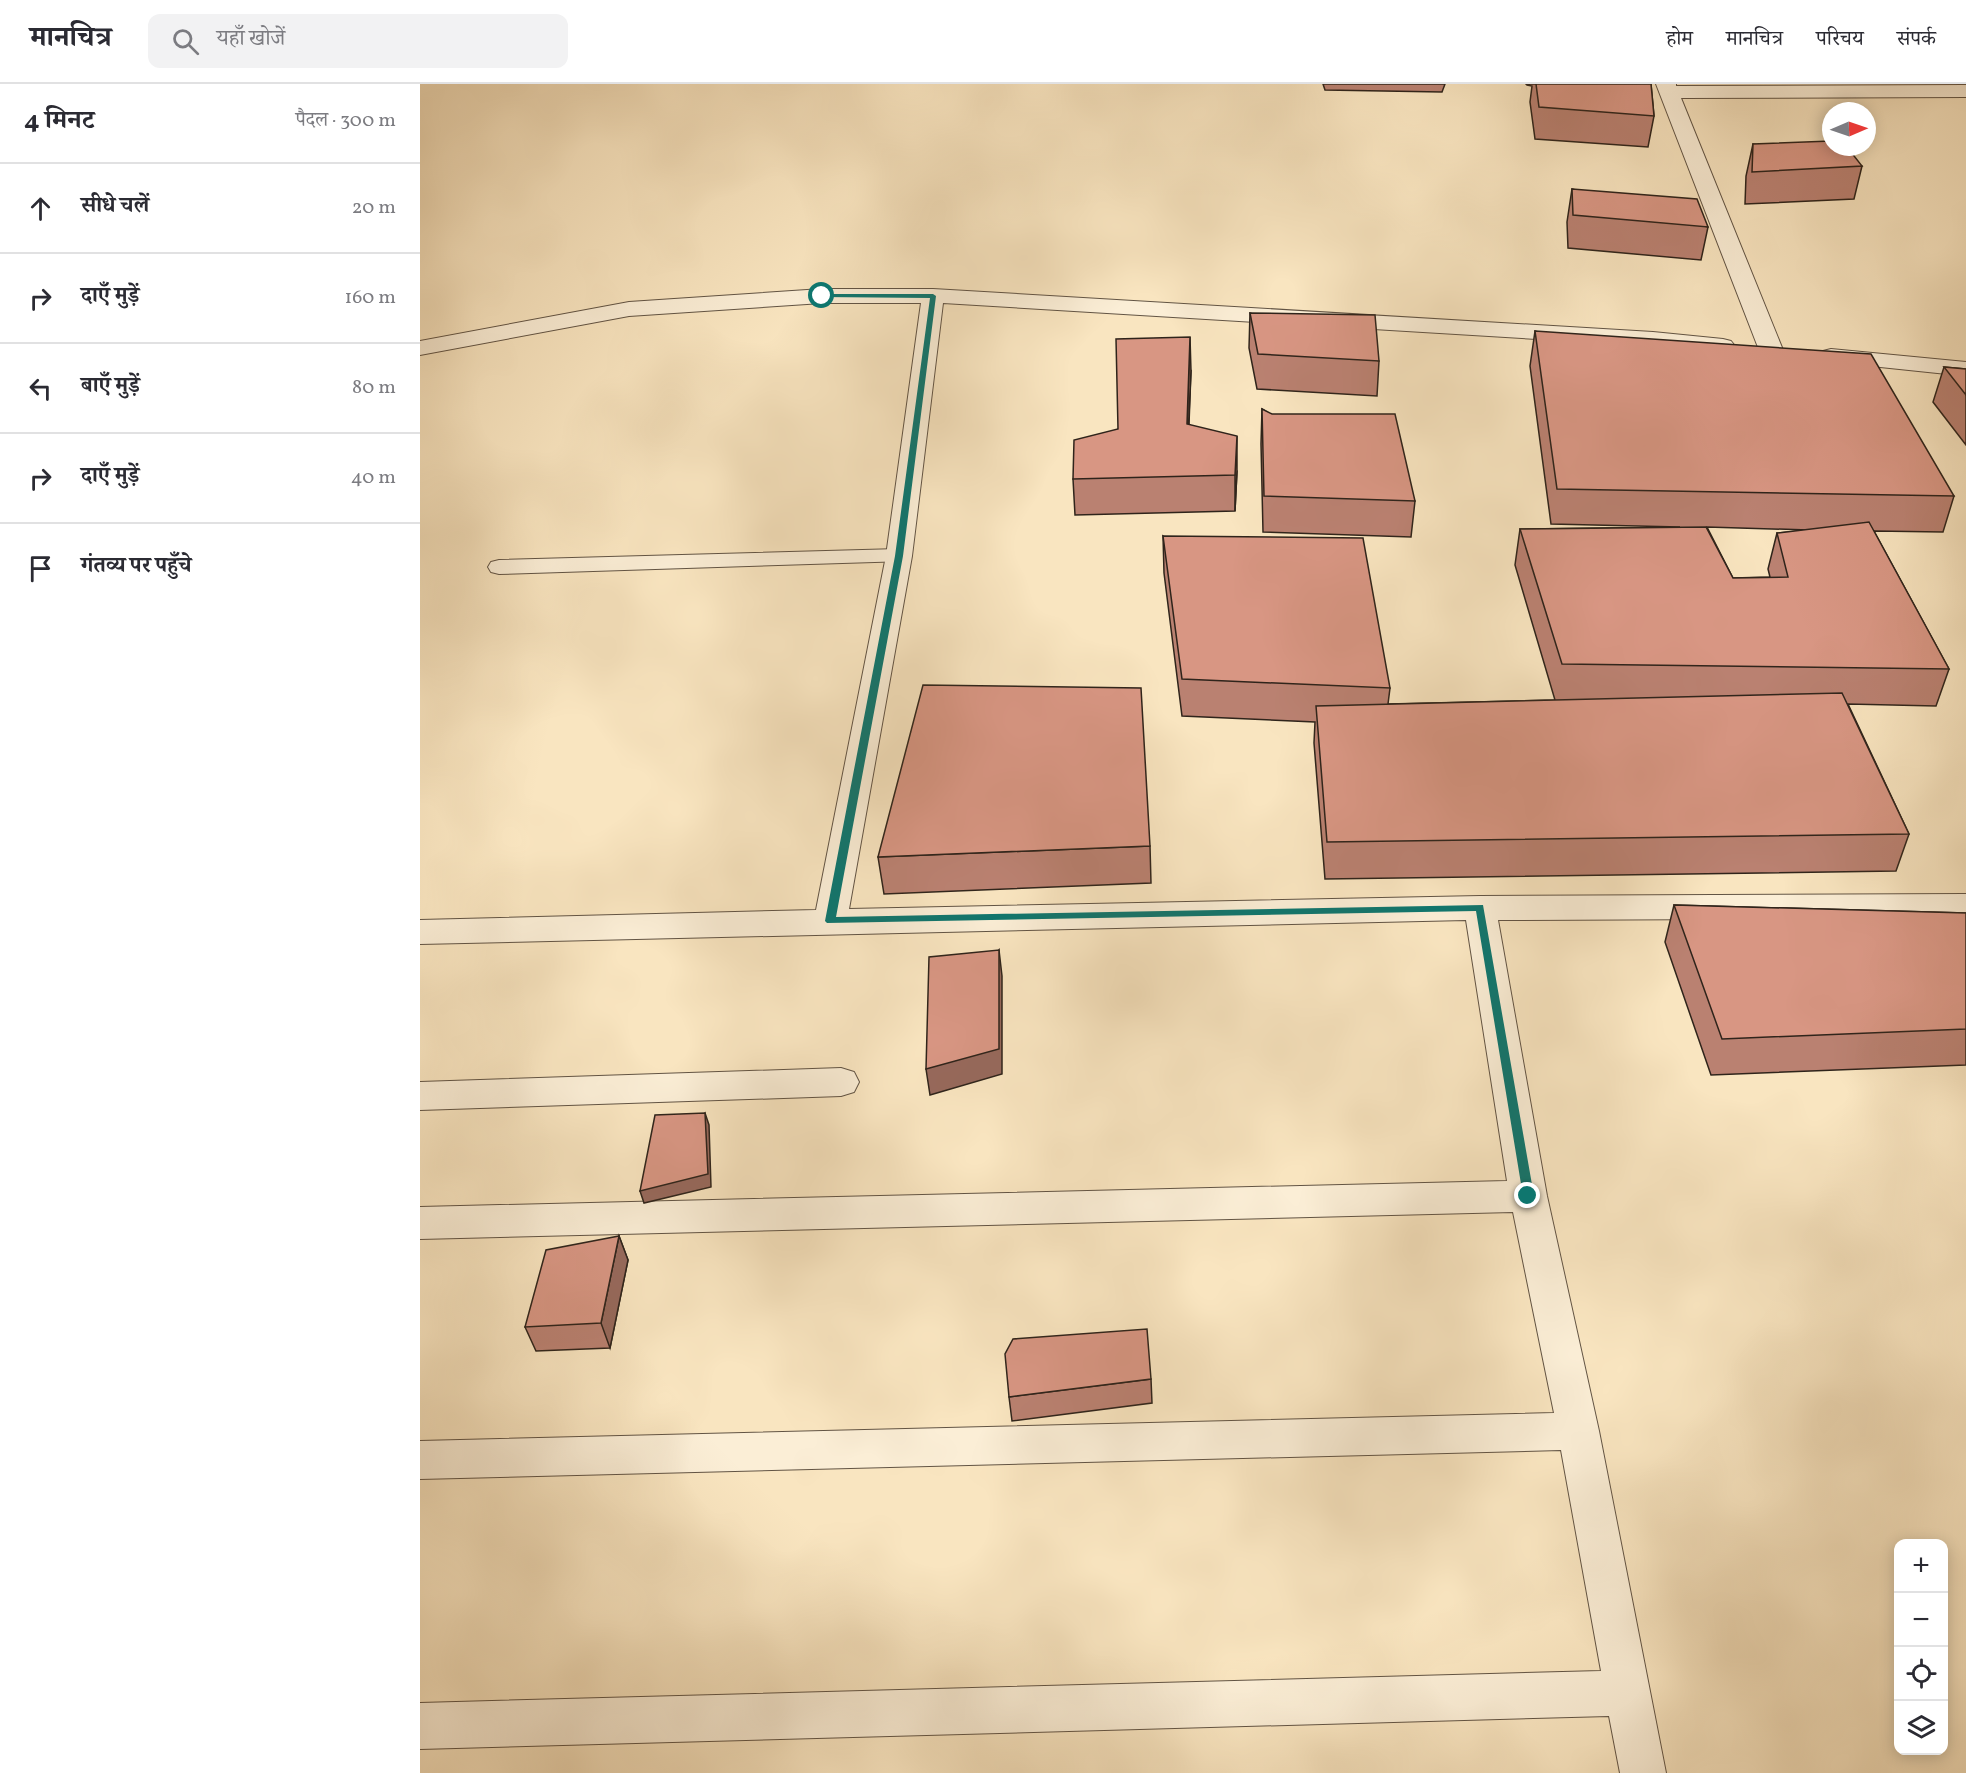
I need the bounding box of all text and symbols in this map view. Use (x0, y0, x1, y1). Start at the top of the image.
search box (148, 14, 568, 68)
text: मानचित्र (30, 19, 112, 58)
text: यहाँ खोजें (217, 24, 285, 55)
icon: search (169, 25, 202, 58)
text: होम (1666, 25, 1693, 54)
text: मानचित्र (1726, 25, 1783, 54)
text: परिचय (1816, 25, 1864, 54)
text: संपर्क (1897, 25, 1936, 54)
north arrow (1822, 102, 1876, 156)
text: 4 मिनट (24, 103, 94, 139)
text: पैदल · 300 m (295, 107, 396, 135)
text: सीधे चलें (81, 191, 149, 222)
icon: ahead (24, 192, 57, 225)
text: 20 m (352, 194, 396, 222)
text: दाएँ मुड़ें (81, 281, 139, 312)
icon: right (24, 282, 57, 315)
route start (808, 282, 834, 308)
text: 160 m (344, 284, 396, 312)
text: बाएँ मुड़ें (81, 371, 140, 402)
icon: left (24, 372, 57, 405)
text: 80 m (352, 374, 396, 402)
text: दाएँ मुड़ें (81, 461, 139, 492)
icon: right (24, 462, 57, 495)
text: 40 m (351, 464, 396, 492)
text: गंतव्य पर पहुँचे (81, 551, 192, 582)
icon: arrive (24, 552, 57, 585)
route end (1514, 1182, 1540, 1208)
map controls (1894, 1539, 1948, 1755)
button: + (1894, 1539, 1948, 1593)
button: − (1894, 1593, 1948, 1647)
button: locate (1894, 1647, 1948, 1701)
button: layers (1894, 1701, 1948, 1755)

